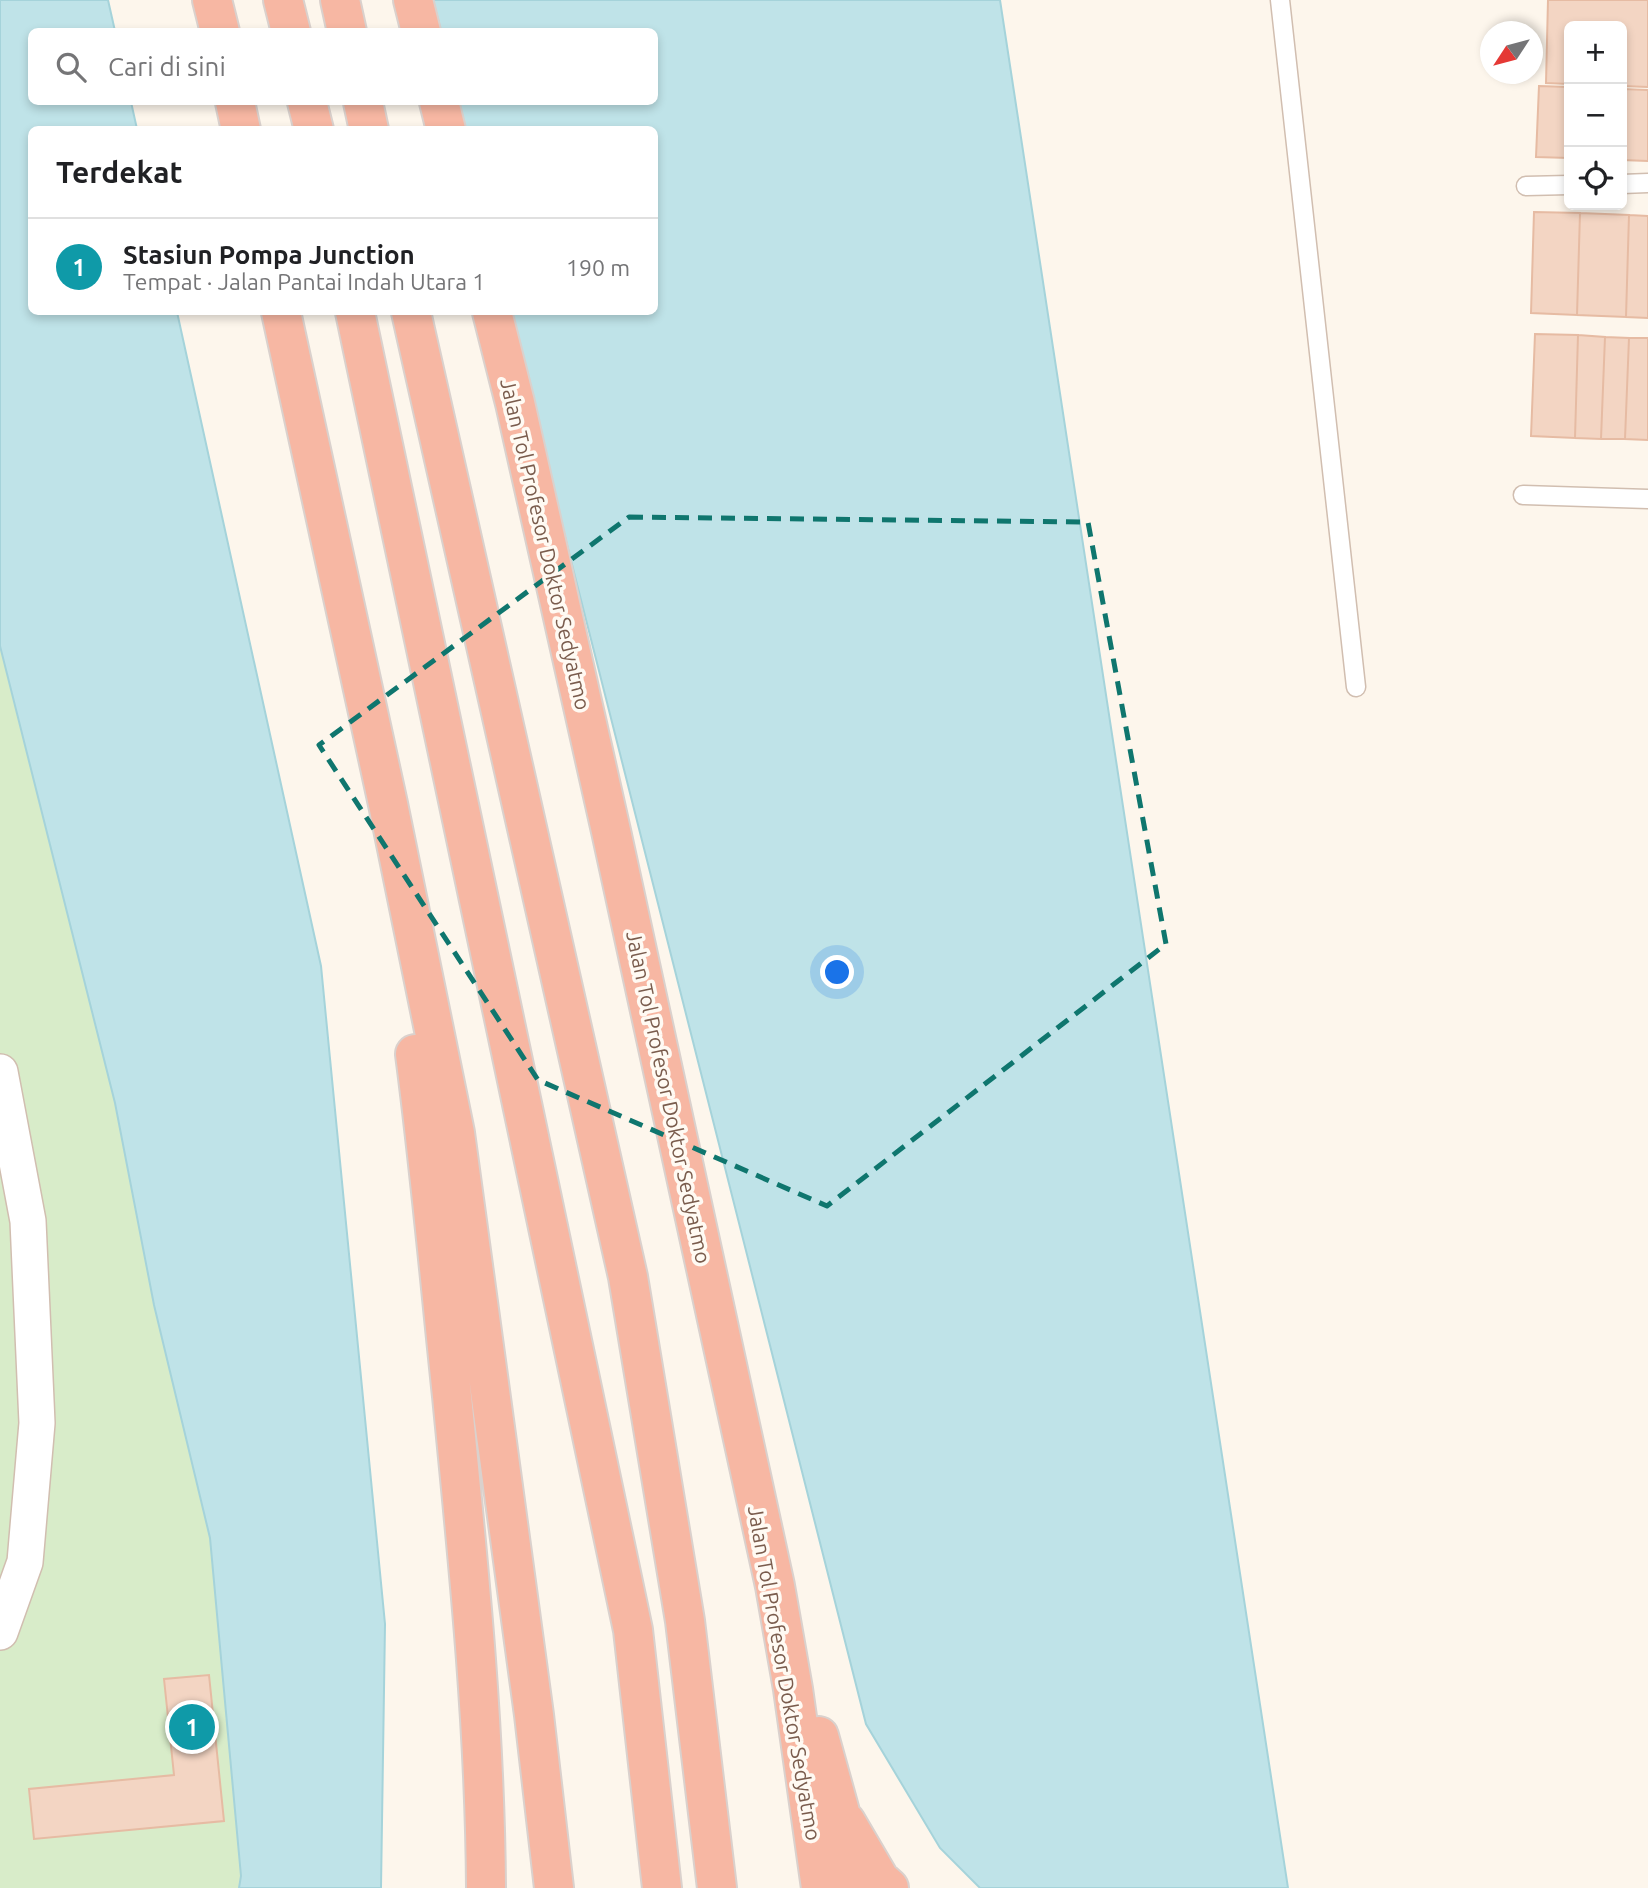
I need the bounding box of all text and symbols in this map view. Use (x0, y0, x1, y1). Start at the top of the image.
north arrow (1480, 21, 1543, 84)
map controls (1564, 21, 1627, 210)
button: + (1564, 21, 1627, 84)
search box (28, 28, 658, 105)
icon: search (52, 48, 90, 86)
text: Cari di sini (108, 52, 226, 81)
button: − (1564, 84, 1627, 147)
button: locate (1564, 147, 1627, 210)
text: Terdekat (56, 155, 182, 189)
text: Stasiun Pompa Junction (123, 240, 415, 269)
text: 1 (73, 255, 85, 280)
text: 190 m (566, 255, 630, 280)
text: Tempat · Jalan Pantai Indah Utara 1 (123, 269, 485, 294)
street label: Jalan Tol Profesor Doktor Sedyatmo (496, 376, 596, 712)
street label: Jalan Tol Profesor Doktor Sedyatmo (622, 928, 716, 1266)
your location (820, 955, 854, 989)
street label: Jalan Tol Profesor Doktor Sedyatmo (744, 1504, 826, 1842)
pin: 1 (169, 1701, 215, 1753)

